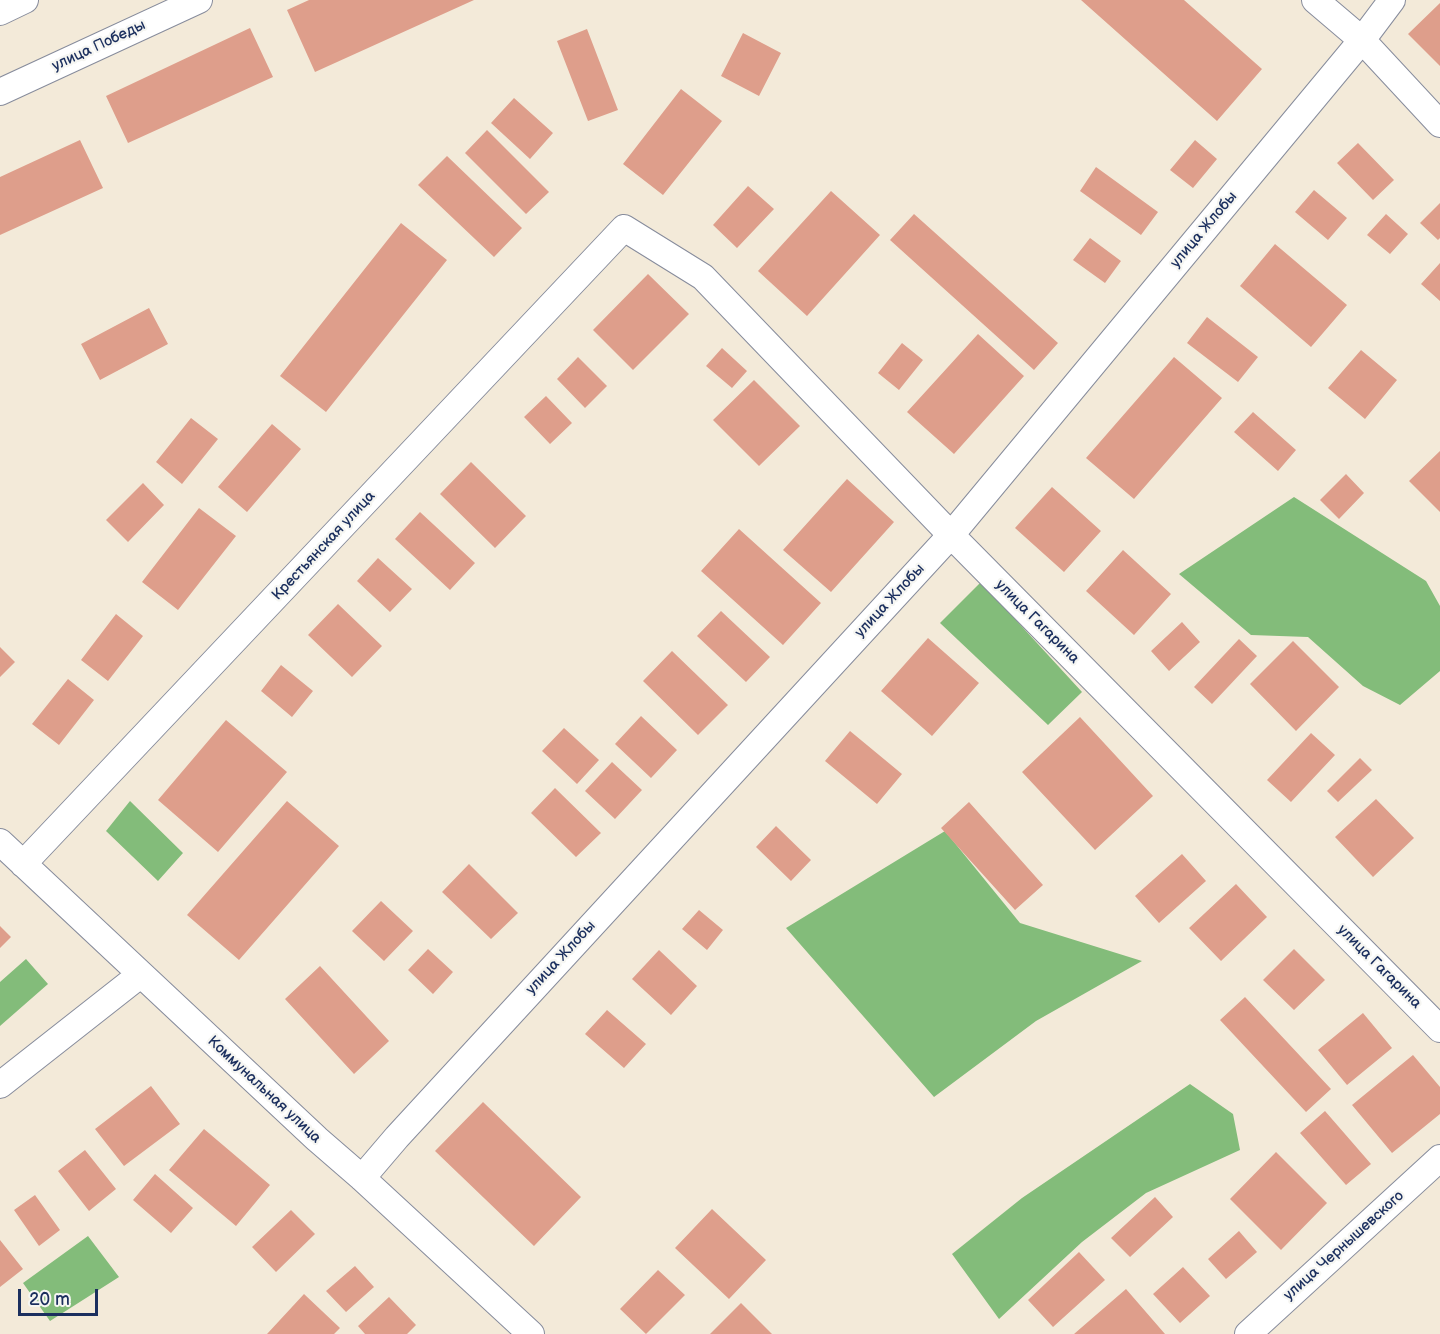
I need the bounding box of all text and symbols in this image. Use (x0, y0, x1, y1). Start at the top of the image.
street label: улица Победы (49, 16, 149, 76)
street label: улица Жлобы (1167, 188, 1241, 272)
street label: Крестьянская улица (269, 488, 379, 604)
street label: улица Жлобы (851, 560, 929, 642)
street label: улица Гагарина (991, 576, 1083, 668)
street label: улица Жлобы (522, 917, 600, 999)
street label: улица Гагарина (1333, 921, 1425, 1013)
street label: Коммунальная улица (203, 1033, 325, 1147)
street label: улица Чернышевского (1280, 1187, 1408, 1305)
scale bar (21, 1277, 100, 1315)
text: 20 m (29, 1289, 70, 1310)

